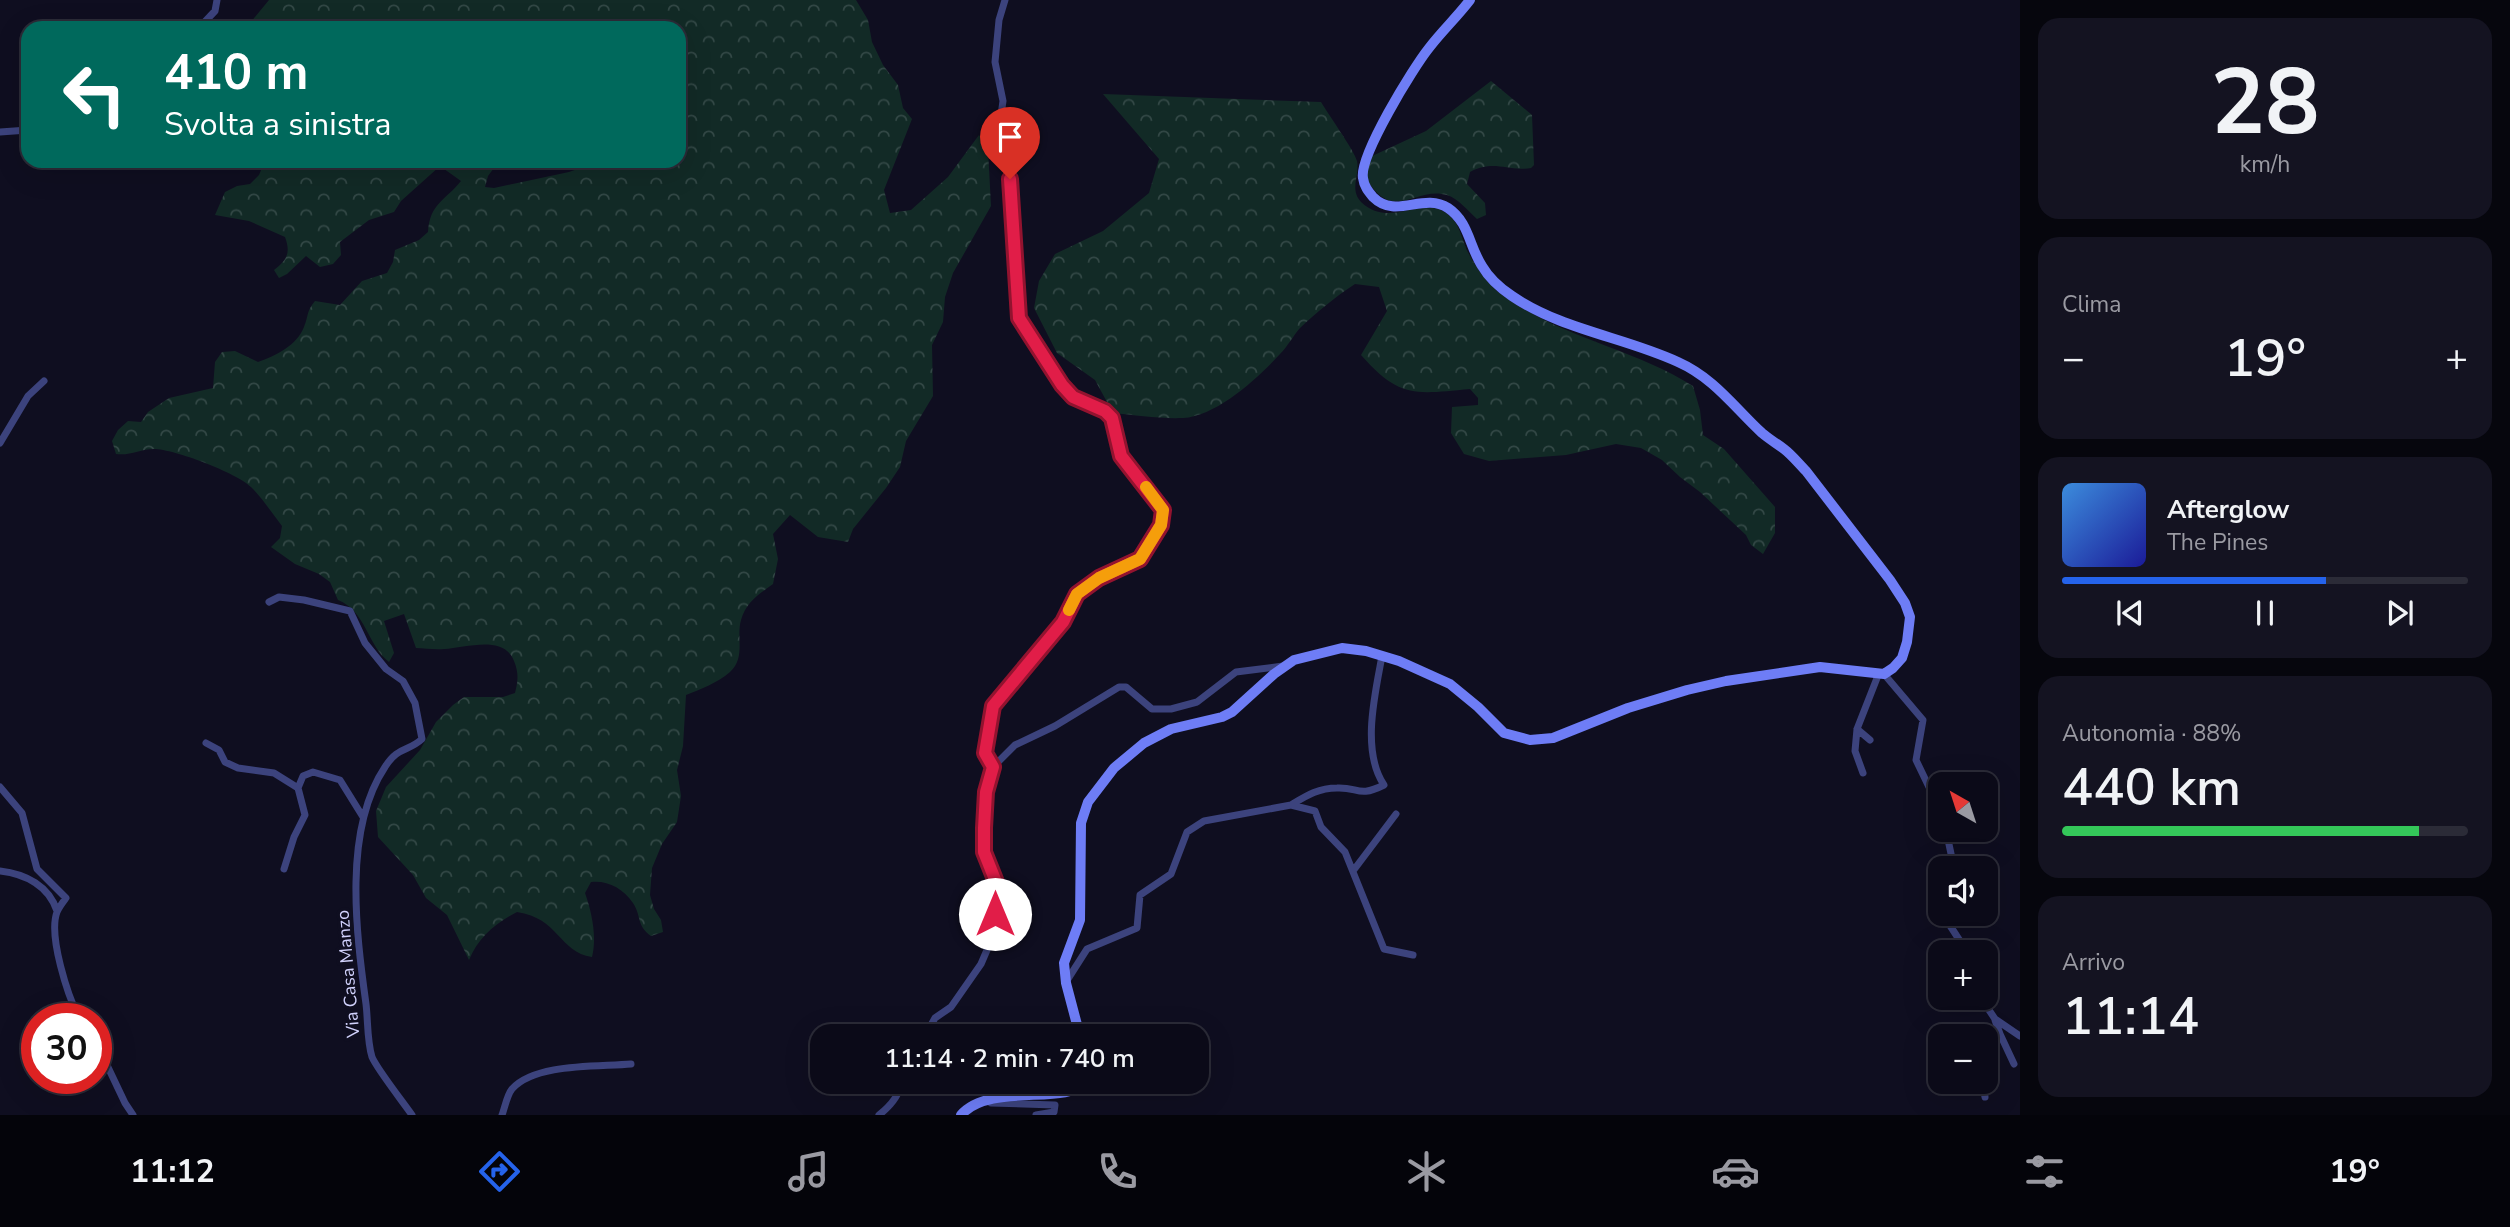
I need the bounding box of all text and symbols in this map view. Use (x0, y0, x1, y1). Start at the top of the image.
text: 410 m (164, 39, 308, 106)
text: 28 (2210, 41, 2320, 165)
icon: left (49, 49, 140, 140)
text: Svolta a sinistra (164, 103, 391, 146)
pin (980, 107, 1040, 179)
icon: arrive (991, 118, 1029, 156)
text: km/h (2240, 149, 2290, 180)
text: Clima (2062, 289, 2122, 320)
text: 19° (2224, 323, 2306, 394)
text: − (2062, 333, 2085, 384)
text: + (2445, 333, 2468, 384)
text: Afterglow (2167, 492, 2290, 527)
text: The Pines (2167, 527, 2268, 558)
icon: previous (2111, 594, 2149, 632)
icon: pause (2246, 594, 2284, 632)
icon: next (2381, 594, 2419, 632)
text: Autonomia · 88% (2062, 718, 2242, 749)
text: 440 km (2062, 752, 2241, 823)
north arrow (1928, 772, 1998, 842)
map controls (1928, 772, 1998, 1094)
button: sound (1928, 856, 1998, 926)
position arrow (958, 877, 1032, 951)
street label: Via Casa Manzo (330, 909, 366, 1040)
button: + (1928, 940, 1998, 1010)
text: Arrivo (2062, 947, 2125, 978)
text: 11:14 (2062, 981, 2199, 1052)
speed limit sign: 30 (21, 1003, 112, 1094)
button: − (1928, 1024, 1998, 1094)
text: 11:14 · 2 min · 740 m (884, 1041, 1135, 1076)
icon: directions (475, 1147, 524, 1196)
icon: music (784, 1147, 833, 1196)
icon: phone (1093, 1147, 1142, 1196)
icon: climate (1402, 1147, 1451, 1196)
icon: car (1711, 1147, 1760, 1196)
icon: filters (2020, 1147, 2069, 1196)
text: 11:12 (130, 1150, 215, 1193)
text: 19° (2329, 1150, 2380, 1193)

